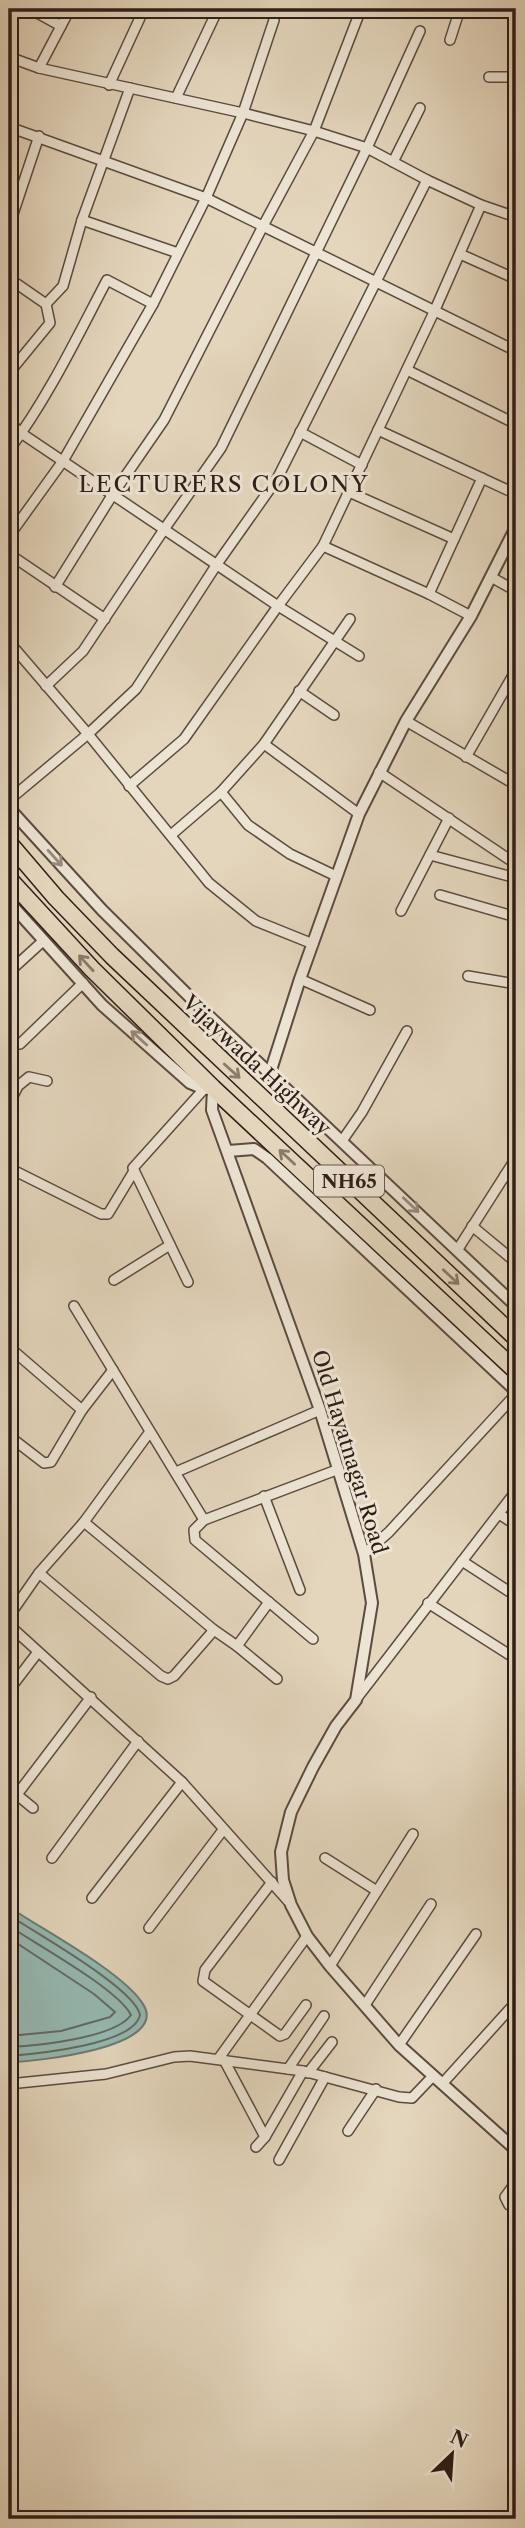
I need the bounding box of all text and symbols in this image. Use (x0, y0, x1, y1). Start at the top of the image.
district label: LECTURERS COLONY (79, 470, 369, 498)
one-way arrow (47, 849, 63, 867)
one-way arrow (77, 955, 94, 972)
street label: Vijaywada Highway (177, 989, 337, 1140)
one-way arrow (130, 1030, 148, 1046)
one-way arrow (223, 1062, 240, 1079)
one-way arrow (279, 1148, 296, 1165)
road number: NH65 (314, 1166, 384, 1196)
one-way arrow (402, 1196, 419, 1213)
one-way arrow (443, 1268, 460, 1285)
street label: Old Hayatnagar Road (307, 1347, 393, 1557)
north arrow (416, 2420, 486, 2490)
text: N (447, 2425, 471, 2453)

